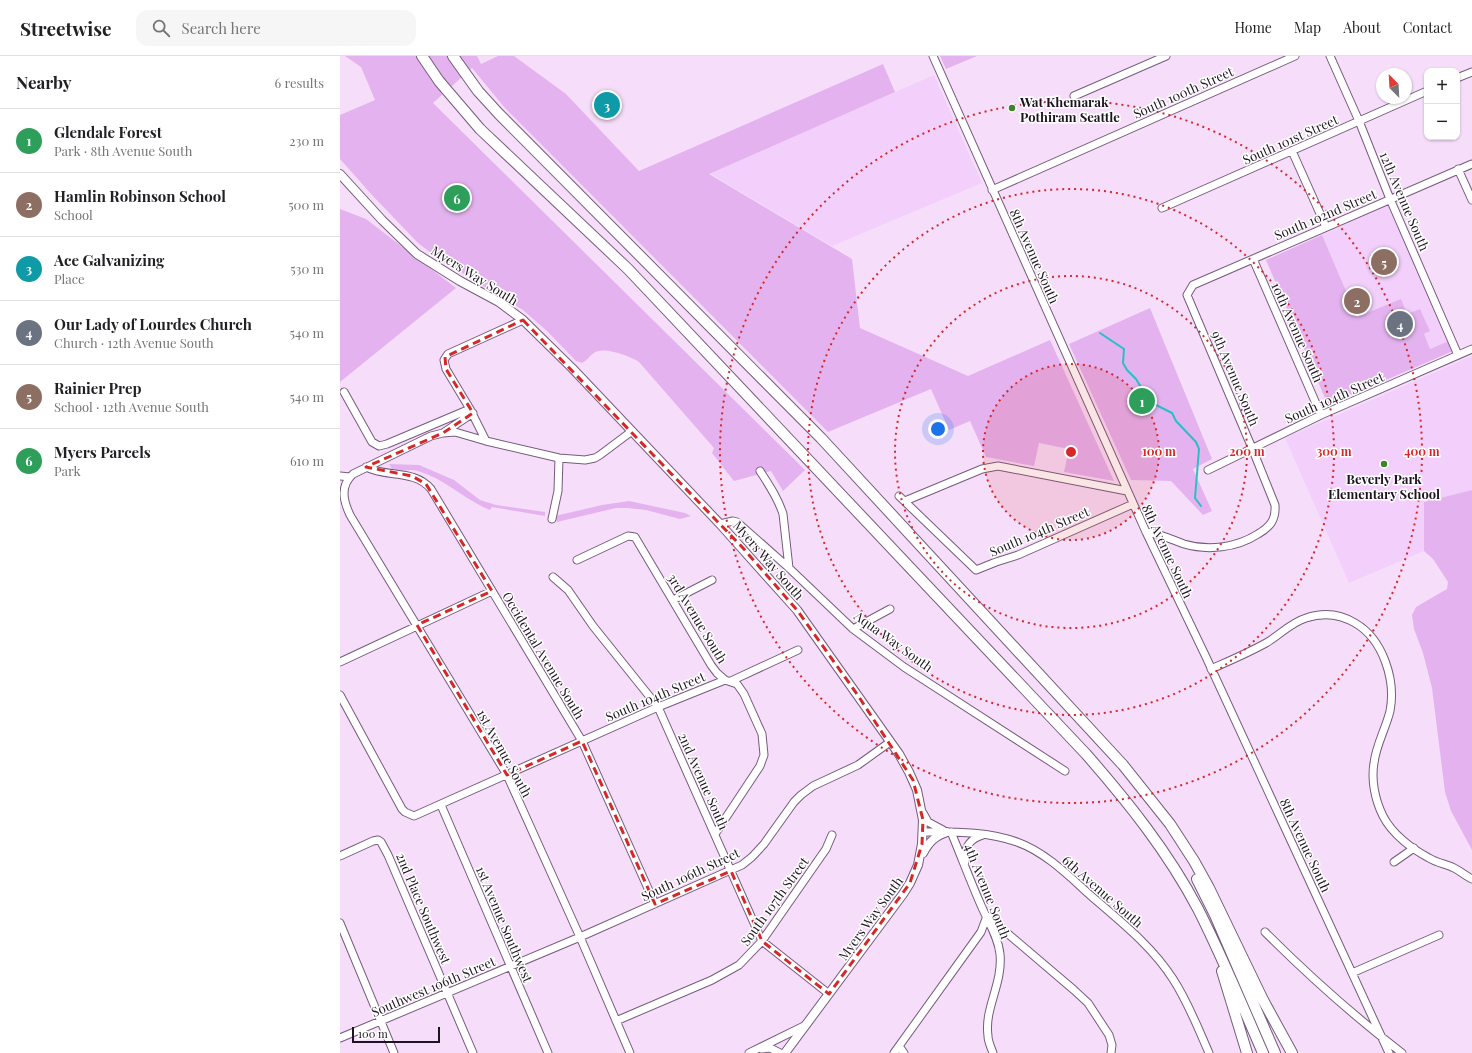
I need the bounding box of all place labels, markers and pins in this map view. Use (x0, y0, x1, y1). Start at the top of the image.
pin: 3 (594, 90, 620, 120)
place label: Wat Khemarak Pothiram Seattle (1019, 93, 1120, 125)
marker: Wat Khemarak Pothiram Seattle (1007, 103, 1017, 113)
pin: 6 (444, 183, 470, 213)
pin: 5 (1371, 247, 1397, 277)
pin: 2 (1344, 286, 1370, 316)
pin: 4 (1387, 309, 1413, 339)
pin: 1 (1129, 386, 1155, 416)
centre of rings (1064, 445, 1078, 459)
marker: Beverly Park Elementary School (1379, 459, 1389, 469)
place label: Beverly Park Elementary School (1328, 470, 1440, 502)

